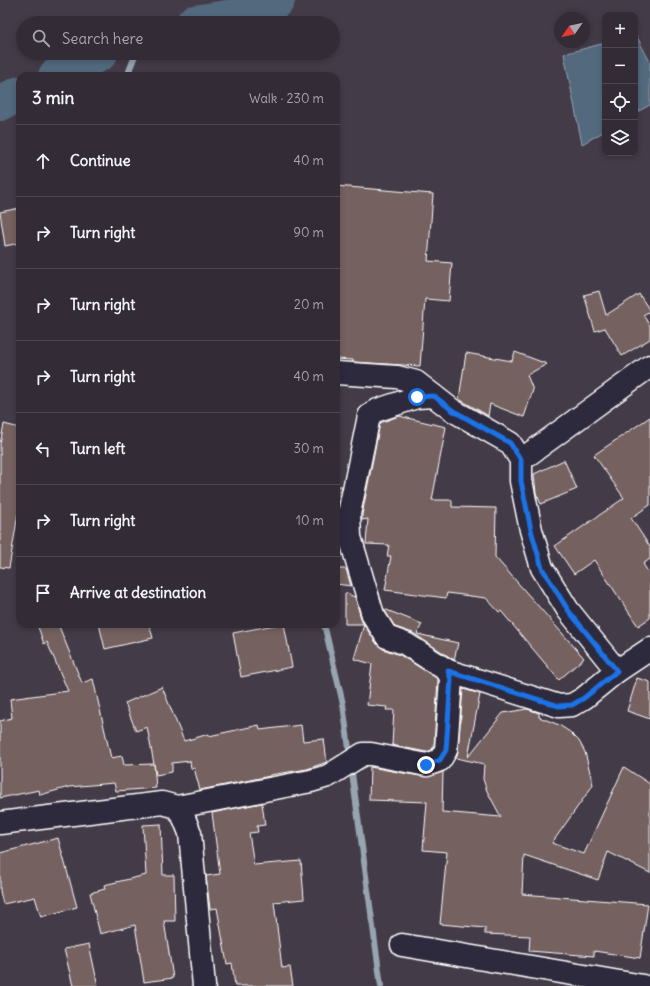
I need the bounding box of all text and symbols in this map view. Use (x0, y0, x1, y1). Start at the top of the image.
north arrow (554, 12, 590, 48)
map controls (602, 12, 638, 156)
button: + (602, 12, 638, 48)
search box (16, 16, 340, 60)
icon: search (30, 27, 52, 49)
text: Search here (62, 29, 143, 48)
button: − (602, 48, 638, 84)
button: locate (602, 84, 638, 120)
text: 3 min (32, 87, 74, 109)
text: Walk · 230 m (249, 90, 324, 107)
button: layers (602, 120, 638, 156)
icon: ahead (32, 150, 54, 172)
text: Continue (70, 151, 131, 170)
text: 40 m (293, 152, 324, 169)
icon: right (32, 222, 54, 244)
text: Turn right (70, 223, 135, 242)
text: 90 m (293, 224, 324, 241)
icon: right (32, 294, 54, 316)
text: Turn right (70, 295, 135, 314)
text: 20 m (294, 296, 324, 313)
icon: right (32, 366, 54, 388)
text: Turn right (70, 367, 135, 386)
text: 40 m (293, 368, 324, 385)
route start (408, 388, 426, 406)
icon: left (32, 438, 54, 460)
text: Turn left (70, 439, 125, 458)
text: 30 m (294, 440, 324, 457)
icon: right (32, 510, 54, 532)
text: Turn right (70, 511, 135, 530)
text: 10 m (296, 512, 324, 529)
icon: arrive (32, 582, 54, 604)
text: Arrive at destination (70, 583, 206, 602)
route end (417, 756, 435, 774)

